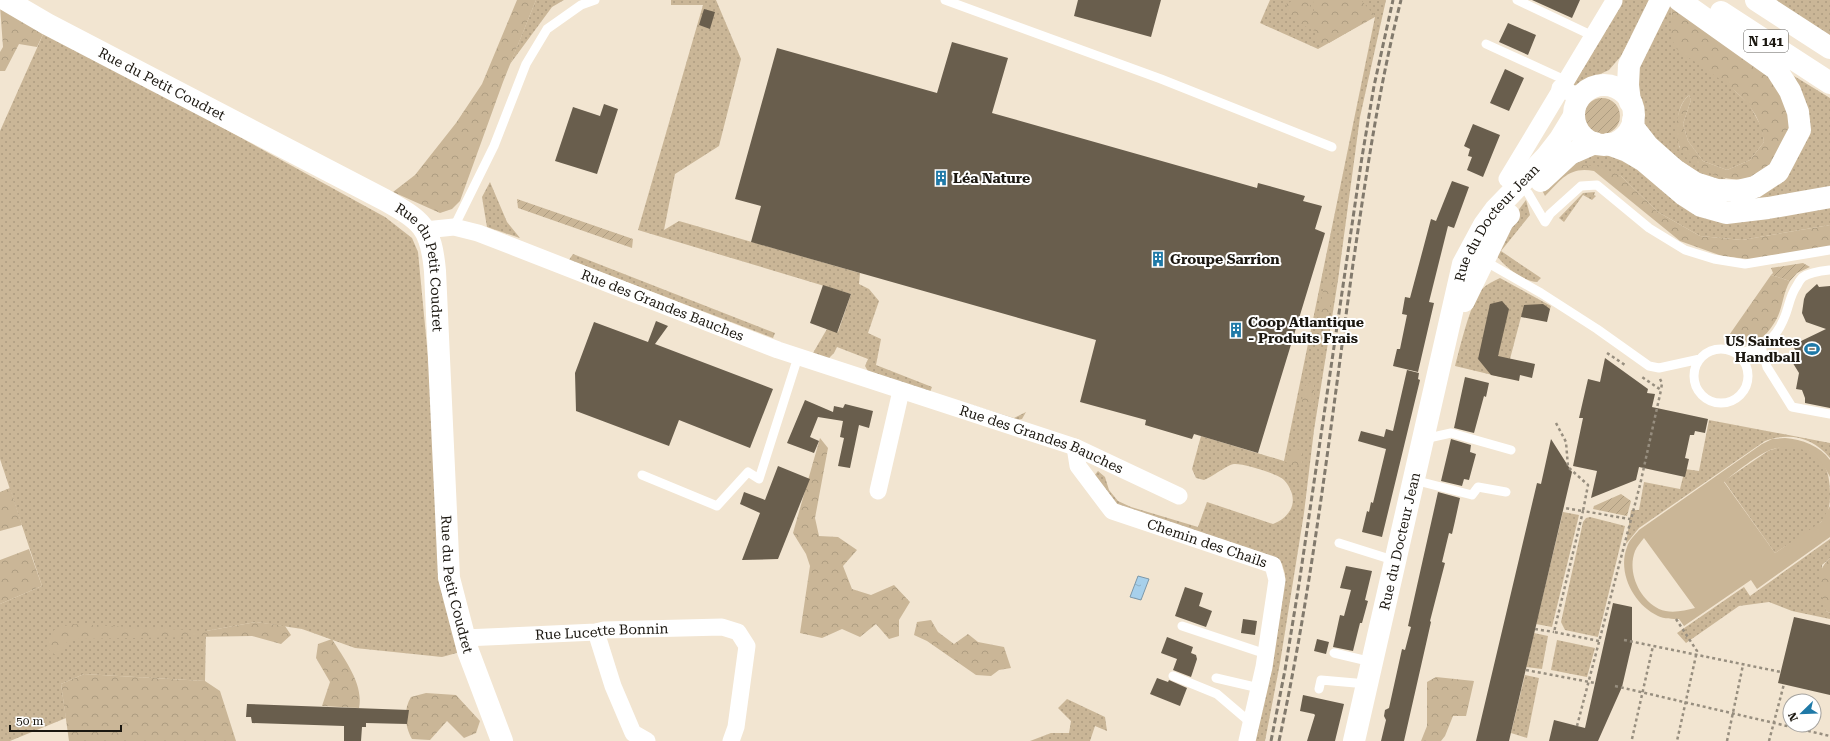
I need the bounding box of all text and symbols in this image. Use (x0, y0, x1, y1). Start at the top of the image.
road number: N 141 (1744, 30, 1788, 52)
street label: Rue du Petit Coudret (96, 44, 228, 123)
street label: Rue du Docteur Jean (1451, 161, 1543, 283)
building icon: Léa Nature (932, 169, 950, 187)
place label: Léa Nature (953, 170, 1030, 186)
street label: Rue du Petit Coudret (392, 200, 446, 332)
building icon: Groupe Sarrion (1149, 250, 1167, 268)
place label: Groupe Sarrion (1170, 251, 1280, 267)
street label: Rue des Grandes Bauches (579, 266, 746, 344)
place label: Coop Atlantique - Produits Frais (1248, 314, 1364, 346)
building icon: Coop Atlantique - Produits Frais (1227, 321, 1245, 339)
place label: US Saintes Handball (1725, 333, 1800, 365)
sports icon: US Saintes Handball (1803, 340, 1821, 358)
street label: Rue des Grandes Bauches (958, 402, 1126, 477)
street label: Rue du Docteur Jean (1376, 471, 1423, 612)
street label: Rue du Petit Coudret (438, 515, 476, 655)
street label: Chemin des Chails (1145, 515, 1270, 571)
street label: Rue Lucette Bonnin (535, 620, 669, 643)
north arrow (1782, 693, 1822, 733)
scale bar (10, 707, 121, 733)
text: N (1785, 710, 1801, 723)
text: 50 m (16, 714, 43, 728)

